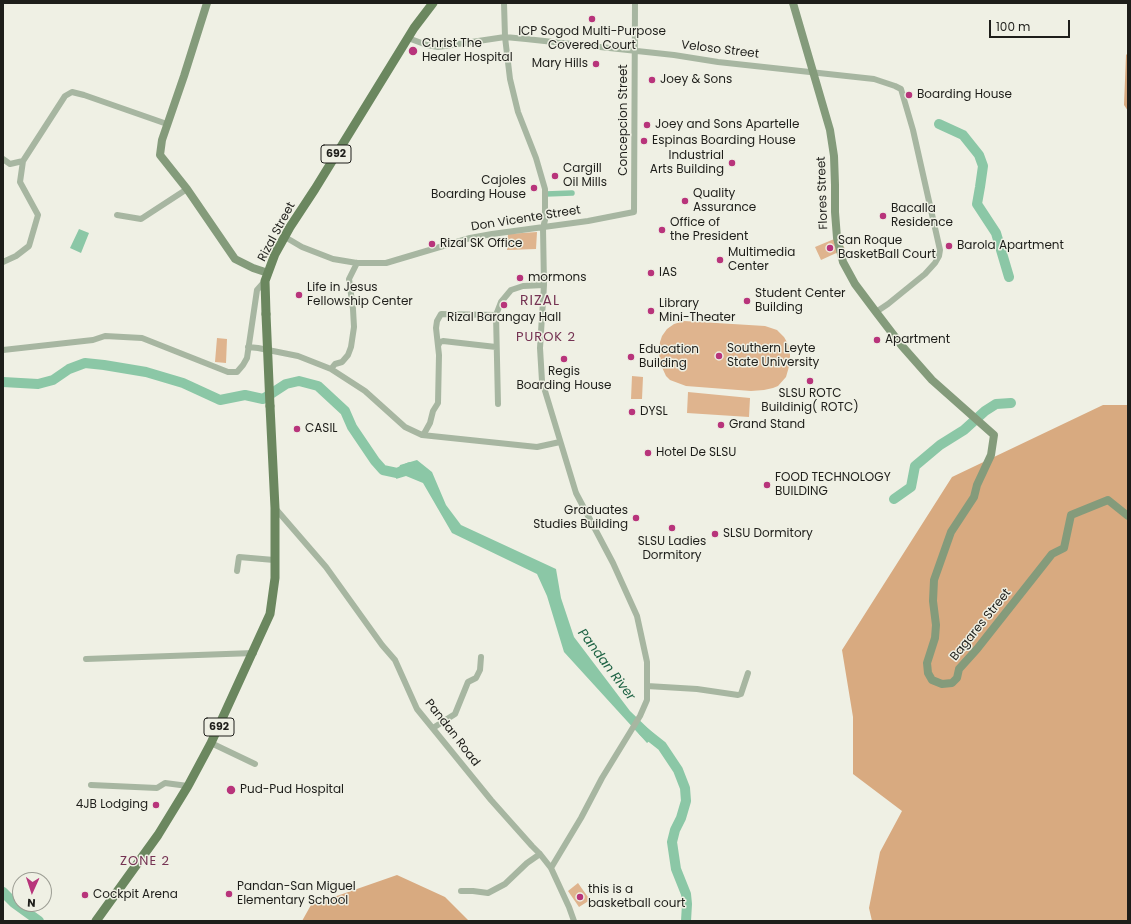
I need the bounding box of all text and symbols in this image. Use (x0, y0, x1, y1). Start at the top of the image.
scale bar (991, 12, 1072, 38)
marker: ICP Sogod Multi-Purpose Covered Court (587, 14, 597, 24)
text: 100 m (996, 18, 1030, 35)
place label: ICP Sogod Multi-Purpose Covered Court (518, 25, 666, 53)
place label: Christ The Healer Hospital (422, 37, 513, 65)
street label: Veloso Street (680, 38, 760, 62)
marker: Christ The Healer Hospital (407, 45, 419, 57)
place label: Mary Hills (532, 57, 588, 71)
marker: Mary Hills (591, 59, 601, 69)
street label: Concepcion Street (617, 64, 631, 176)
place label: Joey & Sons (660, 73, 732, 87)
marker: Joey & Sons (647, 75, 657, 85)
place label: Boarding House (917, 88, 1012, 102)
marker: Boarding House (904, 90, 914, 100)
place label: Joey and Sons Apartelle (655, 118, 799, 132)
marker: Joey and Sons Apartelle (642, 120, 652, 130)
place label: Espinas Boarding House (652, 134, 796, 148)
marker: Espinas Boarding House (639, 136, 649, 146)
road number: 692 (321, 145, 351, 163)
place label: Industrial Arts Building (650, 149, 724, 177)
street label: Flores Street (815, 156, 831, 230)
marker: Industrial Arts Building (727, 158, 737, 168)
place label: Cargill Oil Mills (563, 162, 607, 190)
marker: Cargill Oil Mills (550, 171, 560, 181)
place label: Cajoles Boarding House (431, 174, 526, 202)
marker: Cajoles Boarding House (529, 183, 539, 193)
place label: Quality Assurance (693, 187, 756, 215)
marker: Quality Assurance (680, 196, 690, 206)
street label: Rizal Street (255, 200, 299, 264)
place label: Bacalla Residence (891, 202, 953, 230)
street label: Don Vicente Street (470, 203, 582, 235)
marker: Bacalla Residence (878, 211, 888, 221)
place label: Office of the President (670, 216, 748, 244)
marker: Office of the President (657, 225, 667, 235)
place label: San Roque BasketBall Court (838, 234, 936, 262)
place label: Rizal SK Office (440, 237, 522, 251)
marker: Rizal SK Office (427, 239, 437, 249)
place label: Barola Apartment (957, 239, 1064, 253)
marker: Barola Apartment (944, 241, 954, 251)
marker: San Roque BasketBall Court (825, 243, 835, 253)
place label: Multimedia Center (728, 246, 795, 274)
marker: Multimedia Center (715, 255, 725, 265)
place label: IAS (659, 266, 677, 280)
marker: IAS (646, 268, 656, 278)
place label: mormons (528, 271, 586, 285)
marker: mormons (515, 273, 525, 283)
place label: Life in Jesus Fellowship Center (307, 281, 413, 309)
place label: Student Center Building (755, 287, 846, 315)
marker: Life in Jesus Fellowship Center (294, 290, 304, 300)
district label: RIZAL (520, 293, 560, 309)
marker: Student Center Building (742, 296, 752, 306)
place label: Library Mini-Theater (659, 297, 736, 325)
marker: Rizal Barangay Hall (499, 300, 509, 310)
marker: Library Mini-Theater (646, 306, 656, 316)
place label: Rizal Barangay Hall (447, 311, 561, 325)
district label: PUROK 2 (516, 330, 576, 346)
place label: Apartment (885, 333, 950, 347)
marker: Apartment (872, 335, 882, 345)
place label: Southern Leyte State University (727, 342, 819, 370)
place label: Education Building (639, 343, 699, 371)
marker: Southern Leyte State University (714, 351, 724, 361)
marker: Education Building (626, 352, 636, 362)
marker: Regis Boarding House (559, 354, 569, 364)
place label: Regis Boarding House (516, 365, 612, 393)
marker: SLSU ROTC Buildinig( ROTC) (805, 376, 815, 386)
place label: SLSU ROTC Buildinig( ROTC) (761, 387, 859, 415)
place label: DYSL (640, 405, 668, 419)
marker: DYSL (627, 407, 637, 417)
place label: Grand Stand (729, 418, 805, 432)
marker: Grand Stand (716, 420, 726, 430)
place label: CASIL (305, 422, 338, 436)
marker: CASIL (292, 424, 302, 434)
place label: Hotel De SLSU (656, 446, 736, 460)
marker: Hotel De SLSU (643, 448, 653, 458)
place label: FOOD TECHNOLOGY BUILDING (775, 471, 891, 499)
marker: FOOD TECHNOLOGY BUILDING (762, 480, 772, 490)
place label: Graduates Studies Building (533, 504, 628, 532)
marker: Graduates Studies Building (631, 513, 641, 523)
marker: SLSU Ladies Dormitory (667, 523, 677, 533)
place label: SLSU Dormitory (723, 527, 813, 541)
marker: SLSU Dormitory (710, 529, 720, 539)
place label: SLSU Ladies Dormitory (638, 535, 706, 563)
street label: Bagares Street (948, 586, 1014, 664)
water label: Pandan River (574, 626, 638, 704)
street label: Pandan Road (421, 697, 483, 769)
road number: 692 (204, 718, 234, 736)
place label: Pud-Pud Hospital (240, 783, 344, 797)
marker: Pud-Pud Hospital (225, 784, 237, 796)
place label: 4JB Lodging (76, 798, 148, 812)
marker: 4JB Lodging (151, 800, 161, 810)
district label: ZONE 2 (120, 854, 170, 870)
north arrow (12, 872, 52, 912)
place label: Pandan-San Miguel Elementary School (237, 880, 356, 908)
place label: this is a basketball court (588, 883, 685, 911)
place label: Cockpit Arena (93, 888, 178, 902)
marker: Pandan-San Miguel Elementary School (224, 889, 234, 899)
marker: Cockpit Arena (80, 890, 90, 900)
marker: this is a basketball court (575, 892, 585, 902)
text: N (27, 895, 36, 911)

